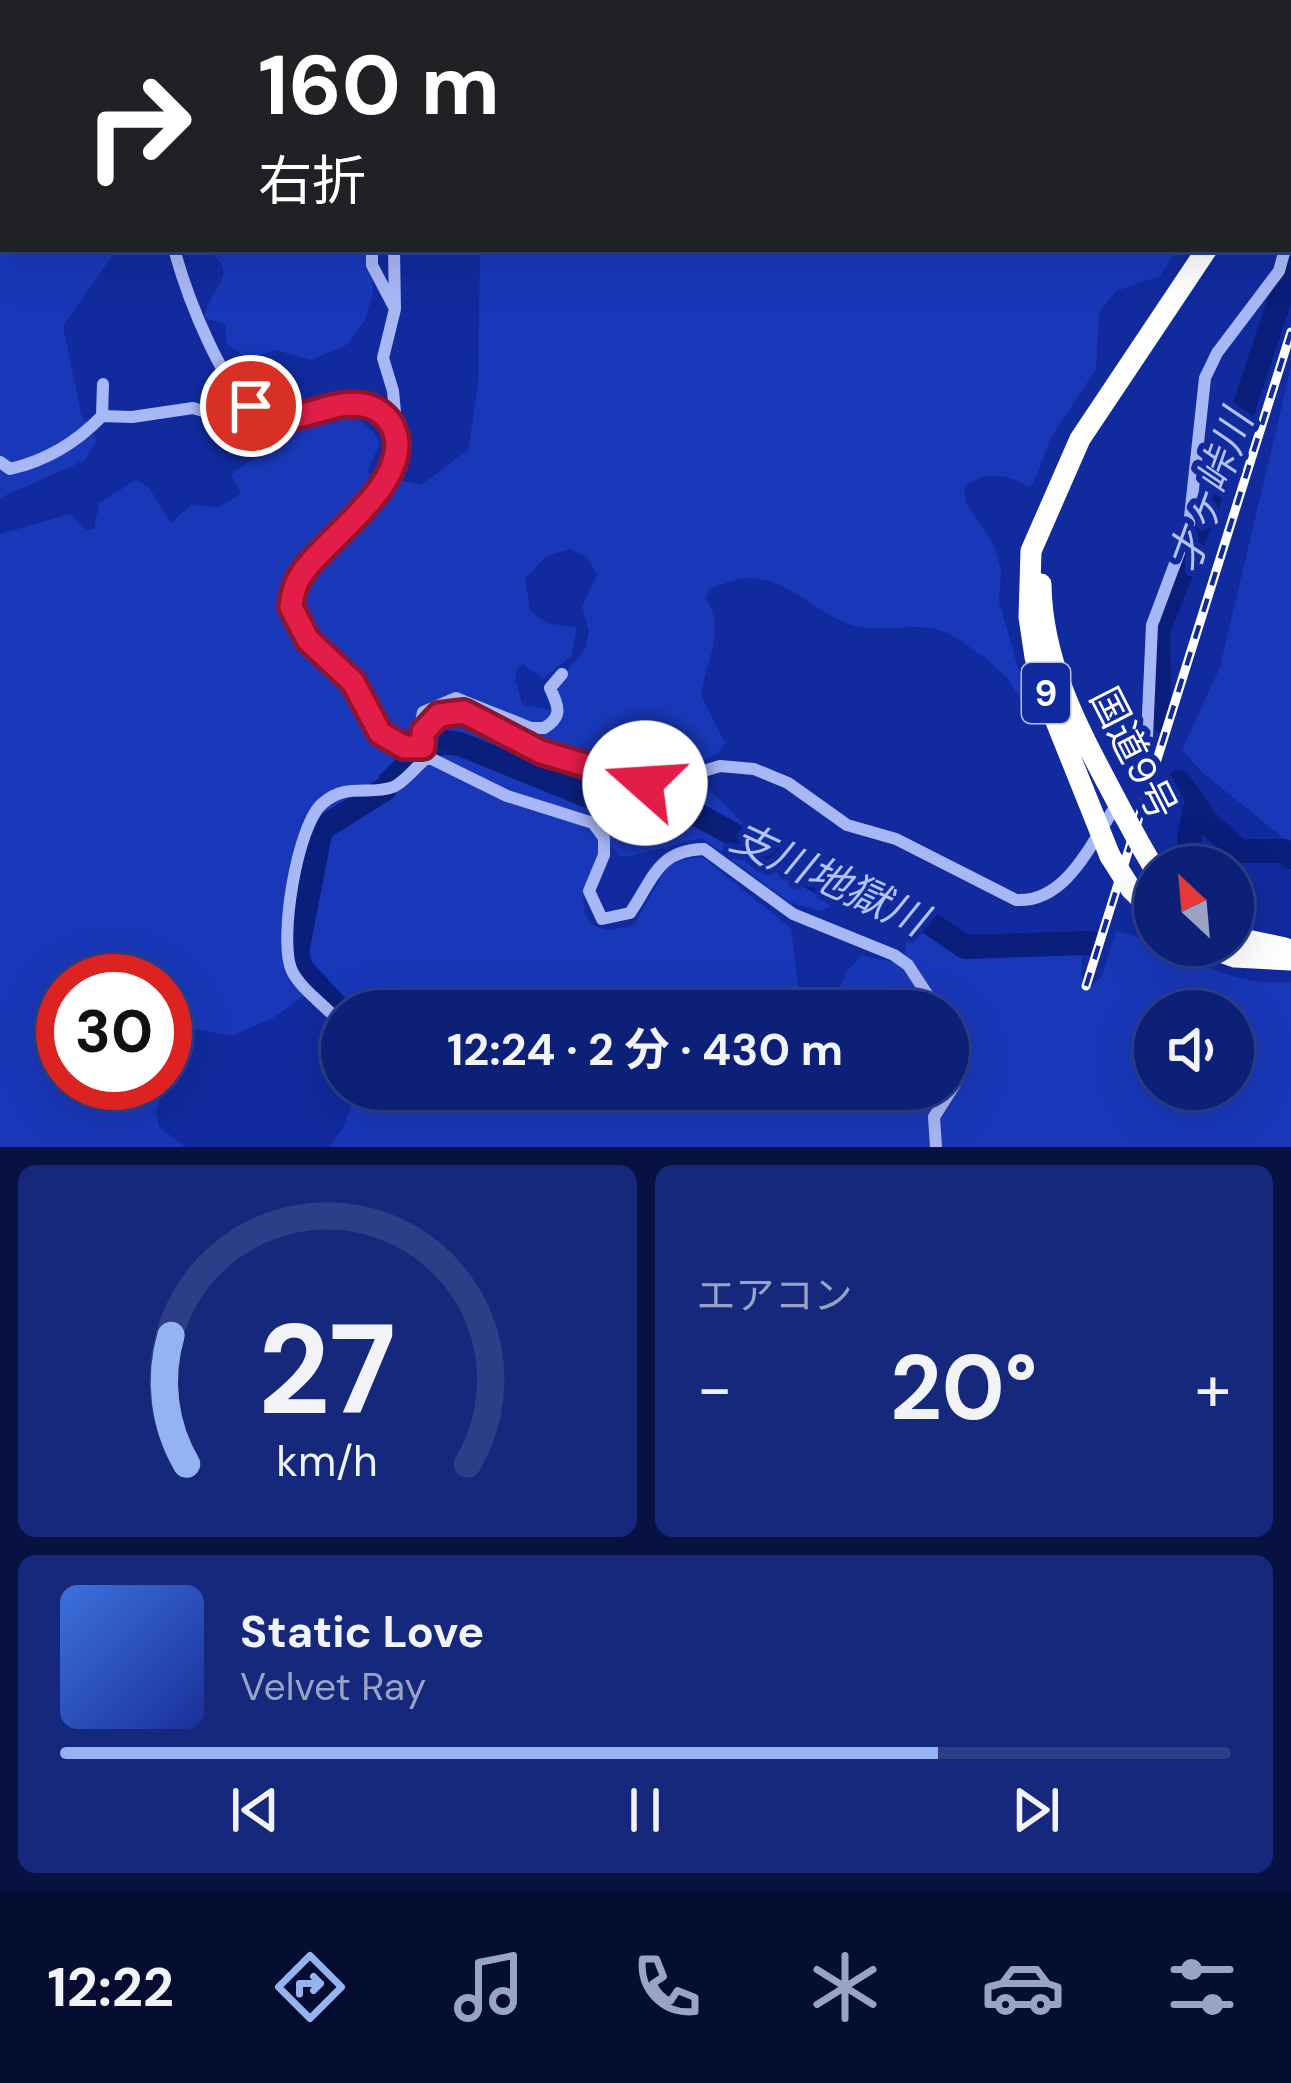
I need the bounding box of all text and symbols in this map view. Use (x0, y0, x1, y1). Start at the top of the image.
text: 160 m (258, 31, 500, 140)
icon: right (60, 48, 216, 204)
text: 右折 (258, 146, 366, 217)
pin (200, 355, 302, 457)
icon: arrive (218, 373, 284, 439)
water label: 才ヶ峠川 (1156, 399, 1266, 580)
road number: 9 (1022, 663, 1070, 723)
street label: 国道9号 (1079, 679, 1188, 828)
position arrow (582, 720, 708, 846)
water label: 支川地獄川 (722, 809, 939, 949)
north arrow (1134, 846, 1254, 966)
map controls (1134, 846, 1254, 1110)
speed limit sign: 30 (36, 954, 192, 1110)
button: sound (1134, 990, 1254, 1110)
text: 12:24 · 2 分 · 430 m (447, 1020, 843, 1079)
text: エアコン (697, 1270, 853, 1321)
text: 27 (258, 1289, 396, 1452)
text: 20° (890, 1330, 1038, 1447)
text: − (697, 1346, 733, 1431)
text: + (1195, 1346, 1231, 1431)
text: km/h (277, 1433, 378, 1489)
text: Static Love (240, 1602, 484, 1661)
text: Velvet Ray (240, 1661, 426, 1712)
icon: previous (222, 1777, 288, 1843)
icon: pause (612, 1777, 678, 1843)
icon: next (1003, 1777, 1069, 1843)
icon: directions (268, 1945, 352, 2029)
icon: music (447, 1945, 531, 2029)
icon: phone (625, 1945, 709, 2029)
icon: climate (803, 1945, 887, 2029)
icon: car (981, 1945, 1065, 2029)
icon: filters (1160, 1945, 1244, 2029)
text: 12:22 (47, 1952, 174, 2023)

